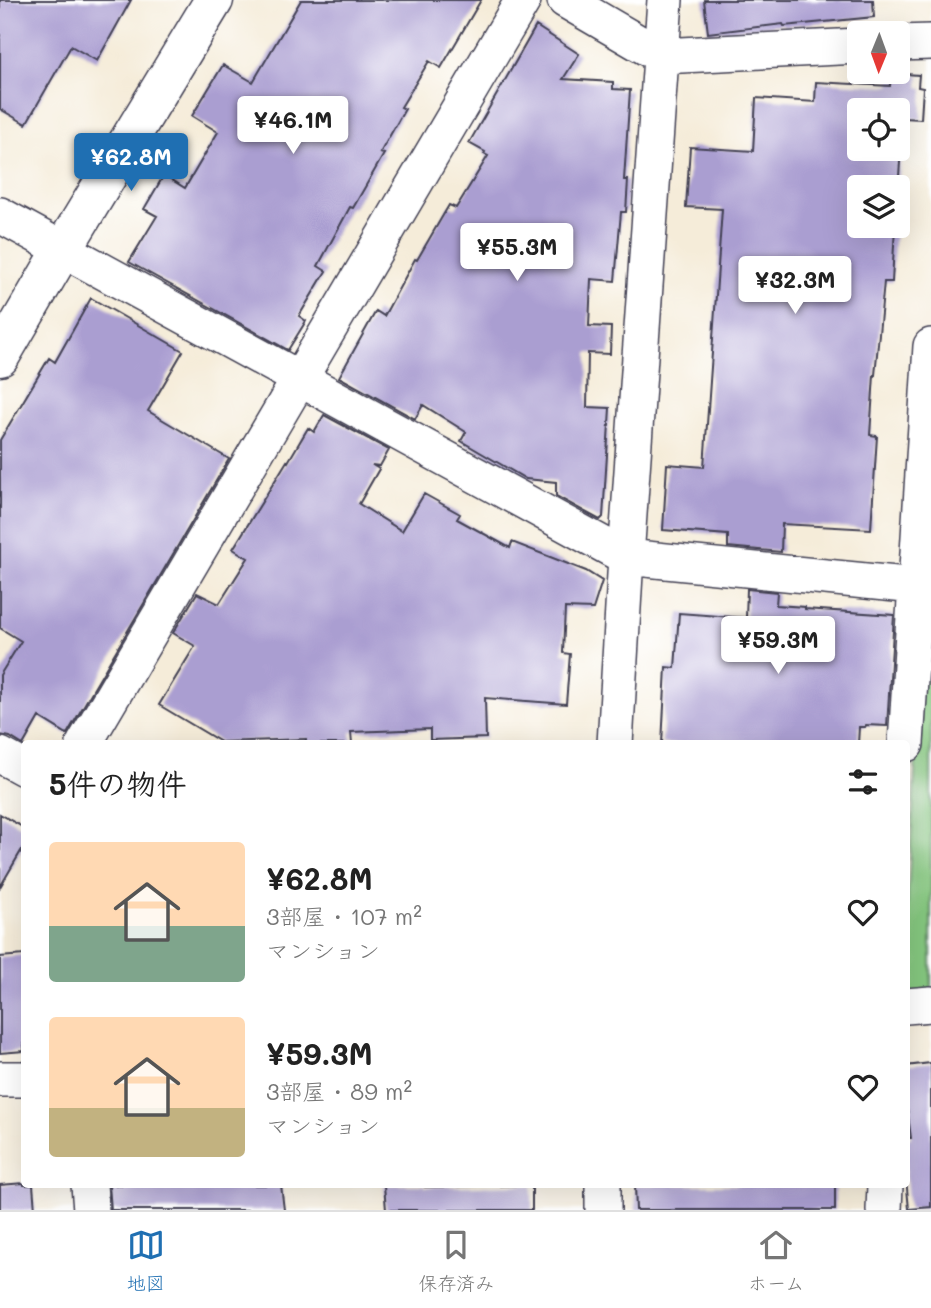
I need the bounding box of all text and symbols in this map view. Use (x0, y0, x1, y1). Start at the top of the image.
north arrow (847, 21, 910, 84)
map controls (847, 21, 910, 238)
pin: ¥46.1M (236, 96, 350, 156)
button: locate (847, 98, 910, 161)
text: ¥46.1M (253, 104, 333, 134)
pin: ¥62.8M (74, 134, 188, 193)
text: ¥62.8M (90, 141, 172, 171)
button: layers (847, 175, 910, 238)
pin: ¥55.3M (460, 224, 574, 283)
text: ¥55.3M (476, 231, 558, 261)
pin: ¥32.3M (738, 256, 852, 316)
text: ¥32.3M (754, 264, 836, 294)
pin: ¥59.3M (721, 616, 835, 676)
text: ¥59.3M (737, 624, 819, 654)
text: 5件の物件 (49, 763, 187, 803)
icon: filters (844, 763, 882, 801)
text: ¥62.8M (266, 858, 373, 898)
icon: home (105, 870, 189, 954)
icon: heart (844, 893, 882, 931)
text: 3部屋 · 107 m² (266, 901, 422, 931)
text: マンション (266, 935, 380, 965)
text: ¥59.3M (266, 1033, 373, 1073)
icon: home (105, 1045, 189, 1129)
icon: heart (844, 1068, 882, 1106)
text: 3部屋 · 89 m² (266, 1076, 412, 1106)
text: マンション (266, 1110, 380, 1140)
tab: 地図 (127, 1226, 165, 1295)
tab: 保存済み (418, 1226, 494, 1295)
tab: ホーム (748, 1226, 804, 1295)

